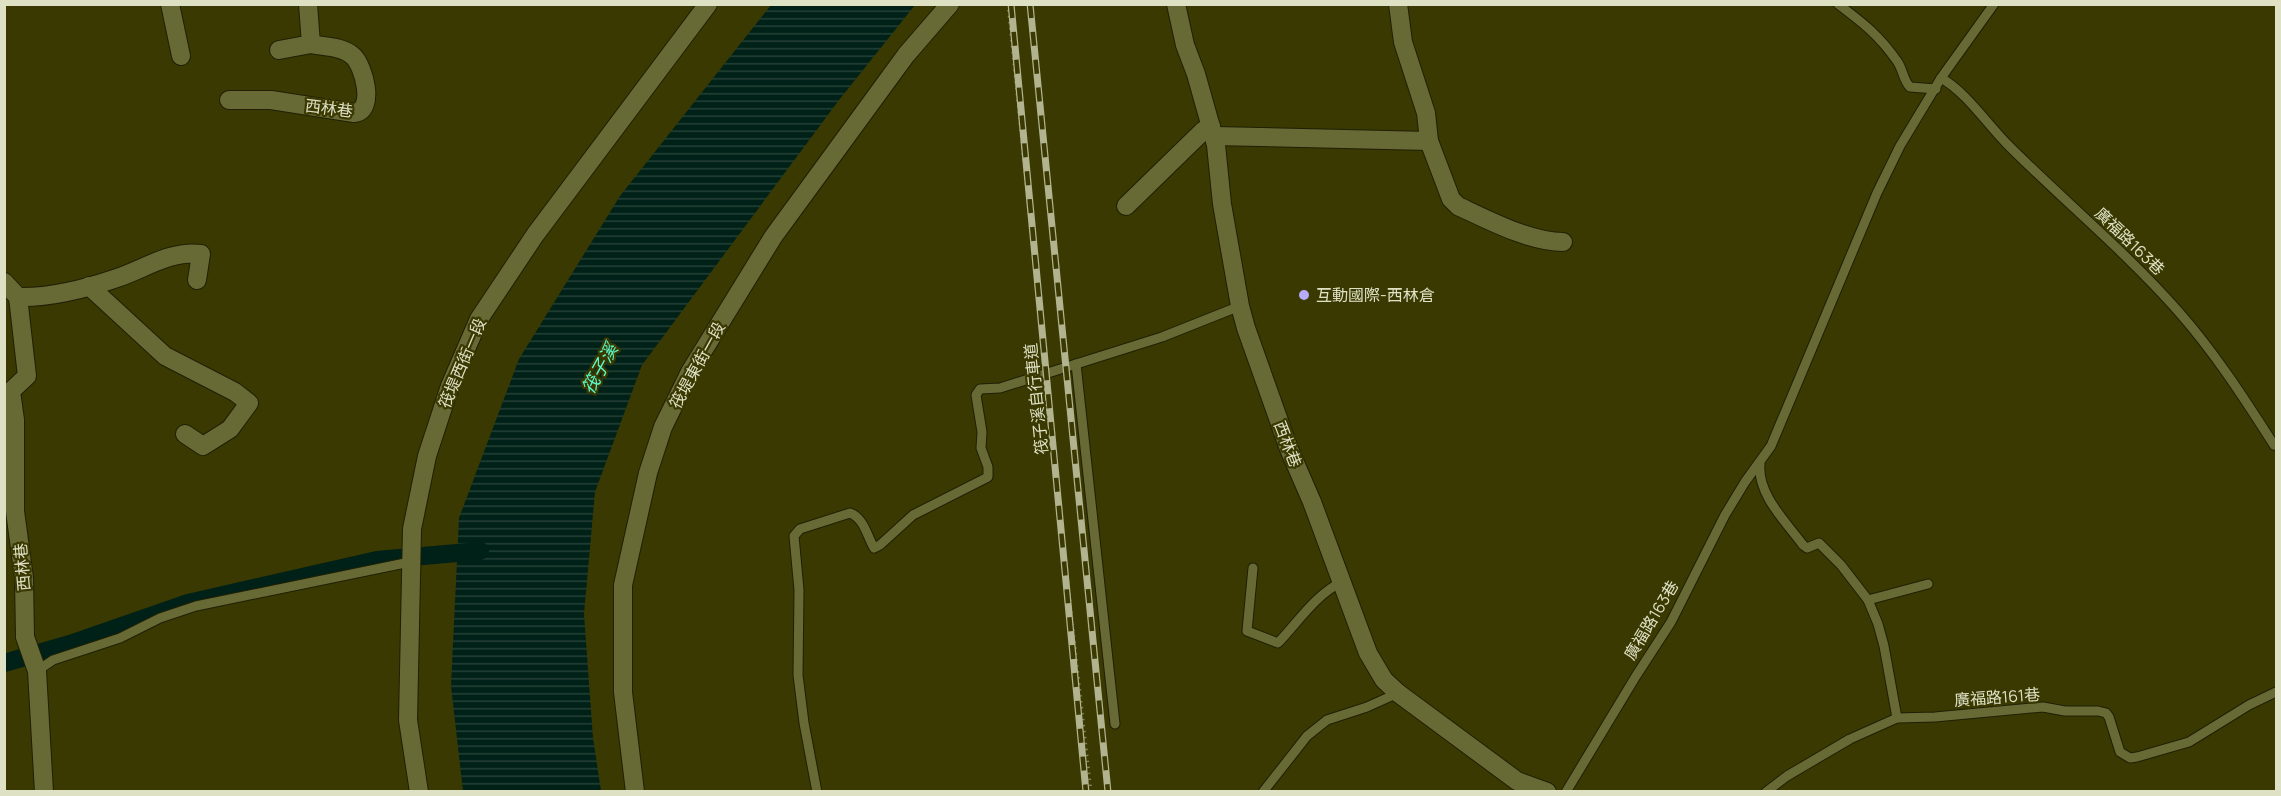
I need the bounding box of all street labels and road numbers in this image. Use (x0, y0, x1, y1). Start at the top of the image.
street label: 西林巷 (304, 94, 354, 122)
street label: 廣福路163巷 (2090, 202, 2170, 280)
street label: 筏堤西街一段 (433, 315, 491, 411)
street label: 筏堤東街一段 (664, 318, 730, 412)
street label: 筏子溪自行車道 (1019, 342, 1053, 456)
street label: 西林巷 (1269, 418, 1307, 470)
street label: 西林巷 (9, 542, 35, 592)
street label: 廣福路163巷 (1619, 576, 1683, 664)
street label: 廣福路161巷 (1953, 683, 2041, 711)

